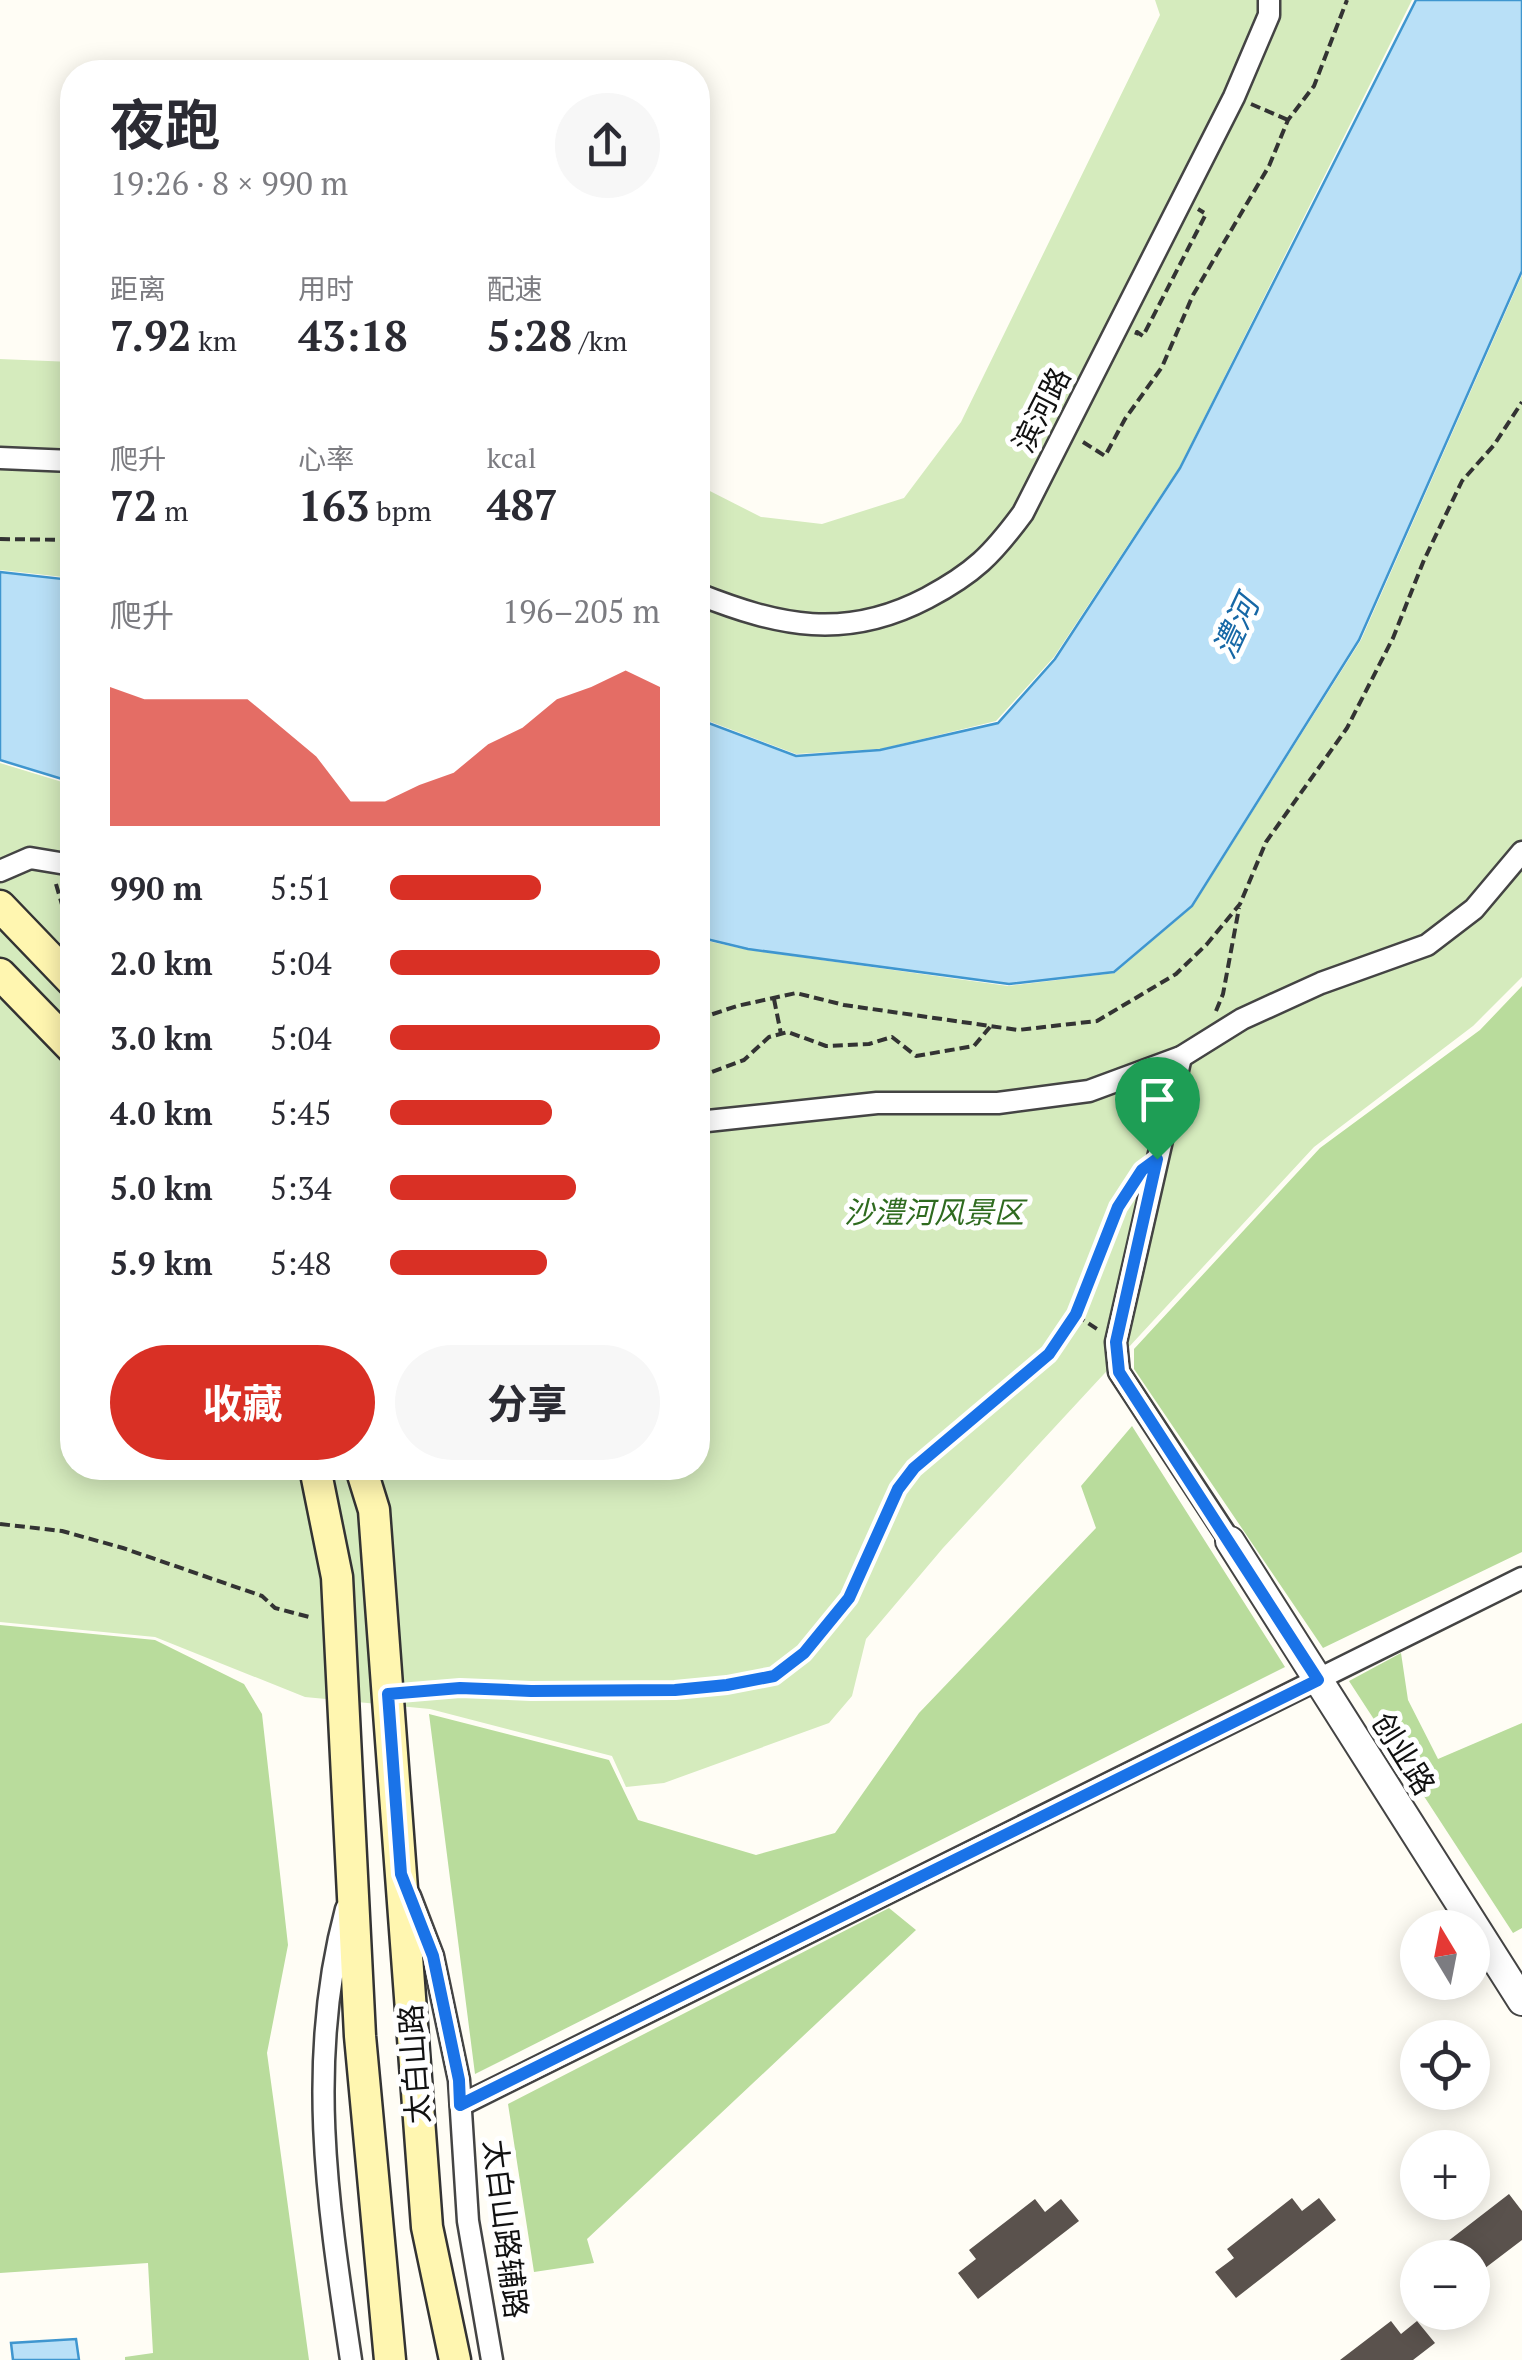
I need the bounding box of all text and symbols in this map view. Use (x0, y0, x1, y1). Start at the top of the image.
text: 夜跑 (110, 88, 220, 161)
button: share (555, 93, 660, 198)
text: 19:26 · 8 × 990 m (110, 162, 348, 204)
text: 距离 (110, 270, 166, 307)
text: 用时 (298, 270, 354, 307)
text: 配速 (487, 270, 543, 307)
text: 7.92 (110, 307, 191, 363)
text: 43:18 (298, 307, 408, 363)
text: 5:28 (487, 307, 572, 363)
text: km (191, 322, 237, 359)
text: /km (572, 322, 627, 359)
street label: 滨河路 (1003, 360, 1079, 459)
text: kcal (487, 439, 536, 476)
text: 爬升 (110, 440, 166, 477)
text: 心率 (298, 440, 354, 477)
text: 487 (487, 476, 558, 532)
text: 72 (110, 477, 157, 533)
text: 163 (298, 477, 370, 533)
text: m (157, 492, 188, 529)
text: bpm (370, 492, 432, 529)
water label: 澧河 (1203, 583, 1270, 664)
text: 196–205 m (502, 590, 660, 632)
text: 爬升 (110, 594, 174, 636)
text: 990 m (110, 867, 202, 909)
text: 5:51 (270, 867, 332, 909)
text: 2.0 km (110, 942, 213, 984)
text: 5:04 (270, 942, 332, 984)
text: 3.0 km (110, 1017, 213, 1059)
text: 5:04 (270, 1017, 332, 1059)
pin (1115, 1057, 1200, 1160)
icon: arrive (1130, 1072, 1185, 1127)
text: 4.0 km (110, 1092, 213, 1134)
text: 5:45 (270, 1092, 332, 1134)
text: 5.0 km (110, 1167, 213, 1209)
text: 5:34 (270, 1167, 332, 1209)
park label: 沙澧河风景区 (844, 1192, 1028, 1232)
text: 5.9 km (110, 1242, 213, 1284)
text: 5:48 (270, 1242, 332, 1284)
button: 收藏 (110, 1345, 375, 1460)
button: 分享 (395, 1345, 660, 1460)
street label: 创业路 (1363, 1705, 1445, 1802)
north arrow (1400, 1910, 1490, 2000)
map controls (1400, 1910, 1490, 2330)
street label: 太白山路 (390, 2003, 438, 2125)
button: locate (1400, 2020, 1490, 2110)
button: + (1400, 2130, 1490, 2220)
street label: 太白山路辅路 (475, 2137, 537, 2321)
button: − (1400, 2240, 1490, 2330)

